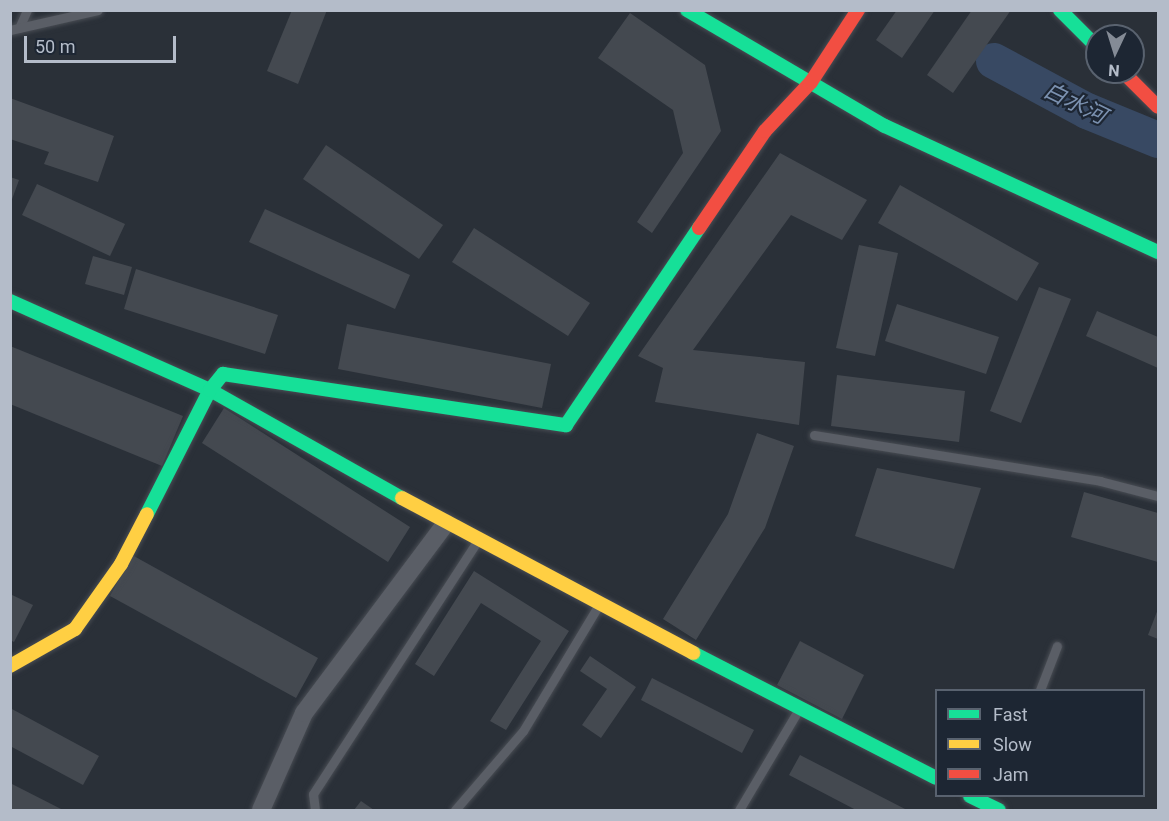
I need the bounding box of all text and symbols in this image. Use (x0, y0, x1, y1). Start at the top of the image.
scale bar (27, 24, 178, 62)
north arrow (1085, 24, 1145, 84)
text: 50 m (35, 36, 75, 57)
text: N (1108, 61, 1120, 80)
water label: 白水河 (1040, 77, 1110, 129)
legend (935, 689, 1145, 797)
text: Fast (993, 704, 1028, 725)
text: Slow (993, 734, 1032, 755)
text: Jam (993, 764, 1029, 785)

